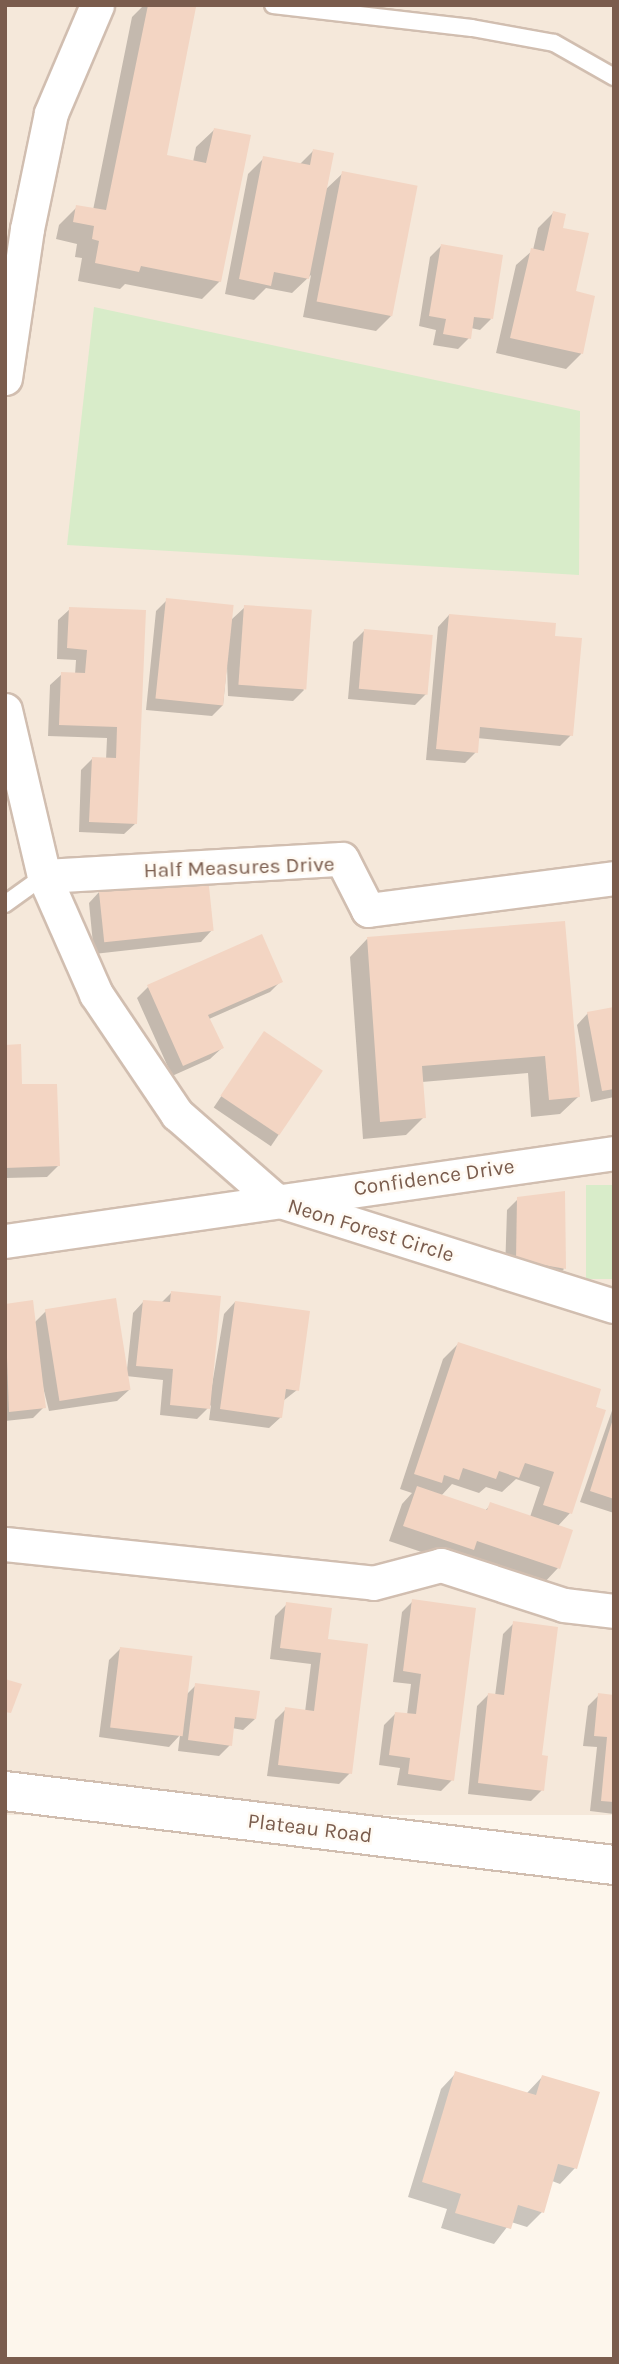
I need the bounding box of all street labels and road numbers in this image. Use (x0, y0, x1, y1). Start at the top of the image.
street label: Half Measures Drive (143, 851, 335, 883)
street label: Confidence Drive (352, 1153, 516, 1201)
street label: Neon Forest Circle (285, 1193, 457, 1267)
street label: Plateau Road (246, 1808, 374, 1848)

